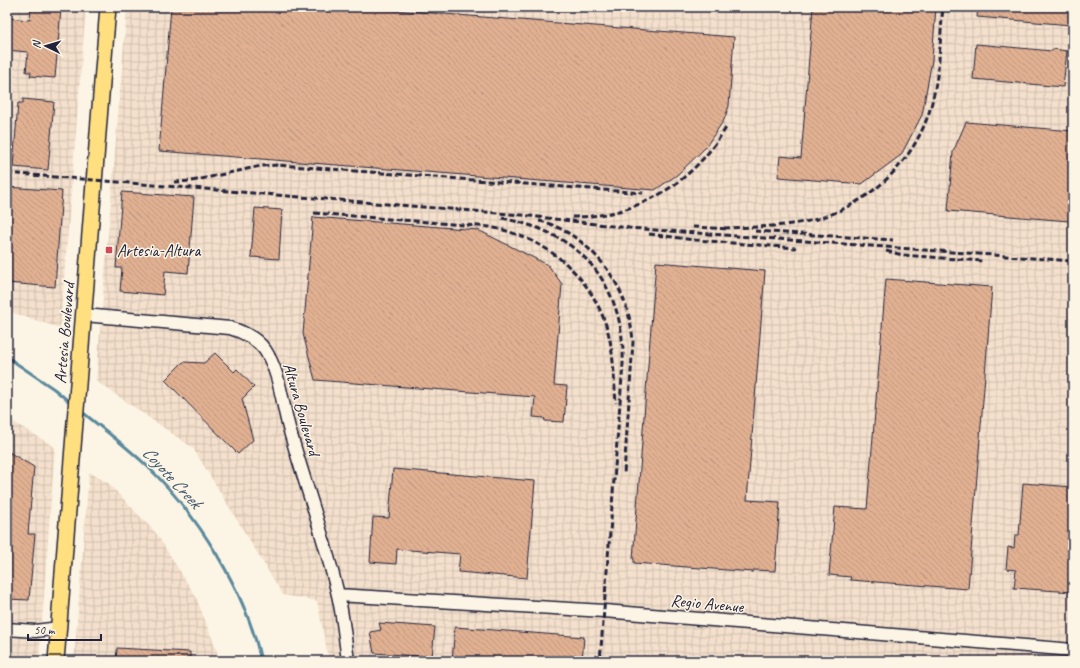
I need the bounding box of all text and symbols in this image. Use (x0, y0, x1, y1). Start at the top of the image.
north arrow (26, 26, 66, 66)
text: N (29, 39, 43, 49)
place label: Artesia-Altura (117, 240, 202, 261)
marker: Artesia-Altura (104, 245, 114, 255)
street label: Artesia Boulevard (50, 279, 80, 384)
street label: Altura Boulevard (278, 360, 325, 460)
water label: Coyote Creek (138, 441, 208, 515)
street label: Regio Avenue (670, 590, 746, 617)
scale bar (28, 616, 101, 642)
text: 50 m (34, 622, 56, 638)

